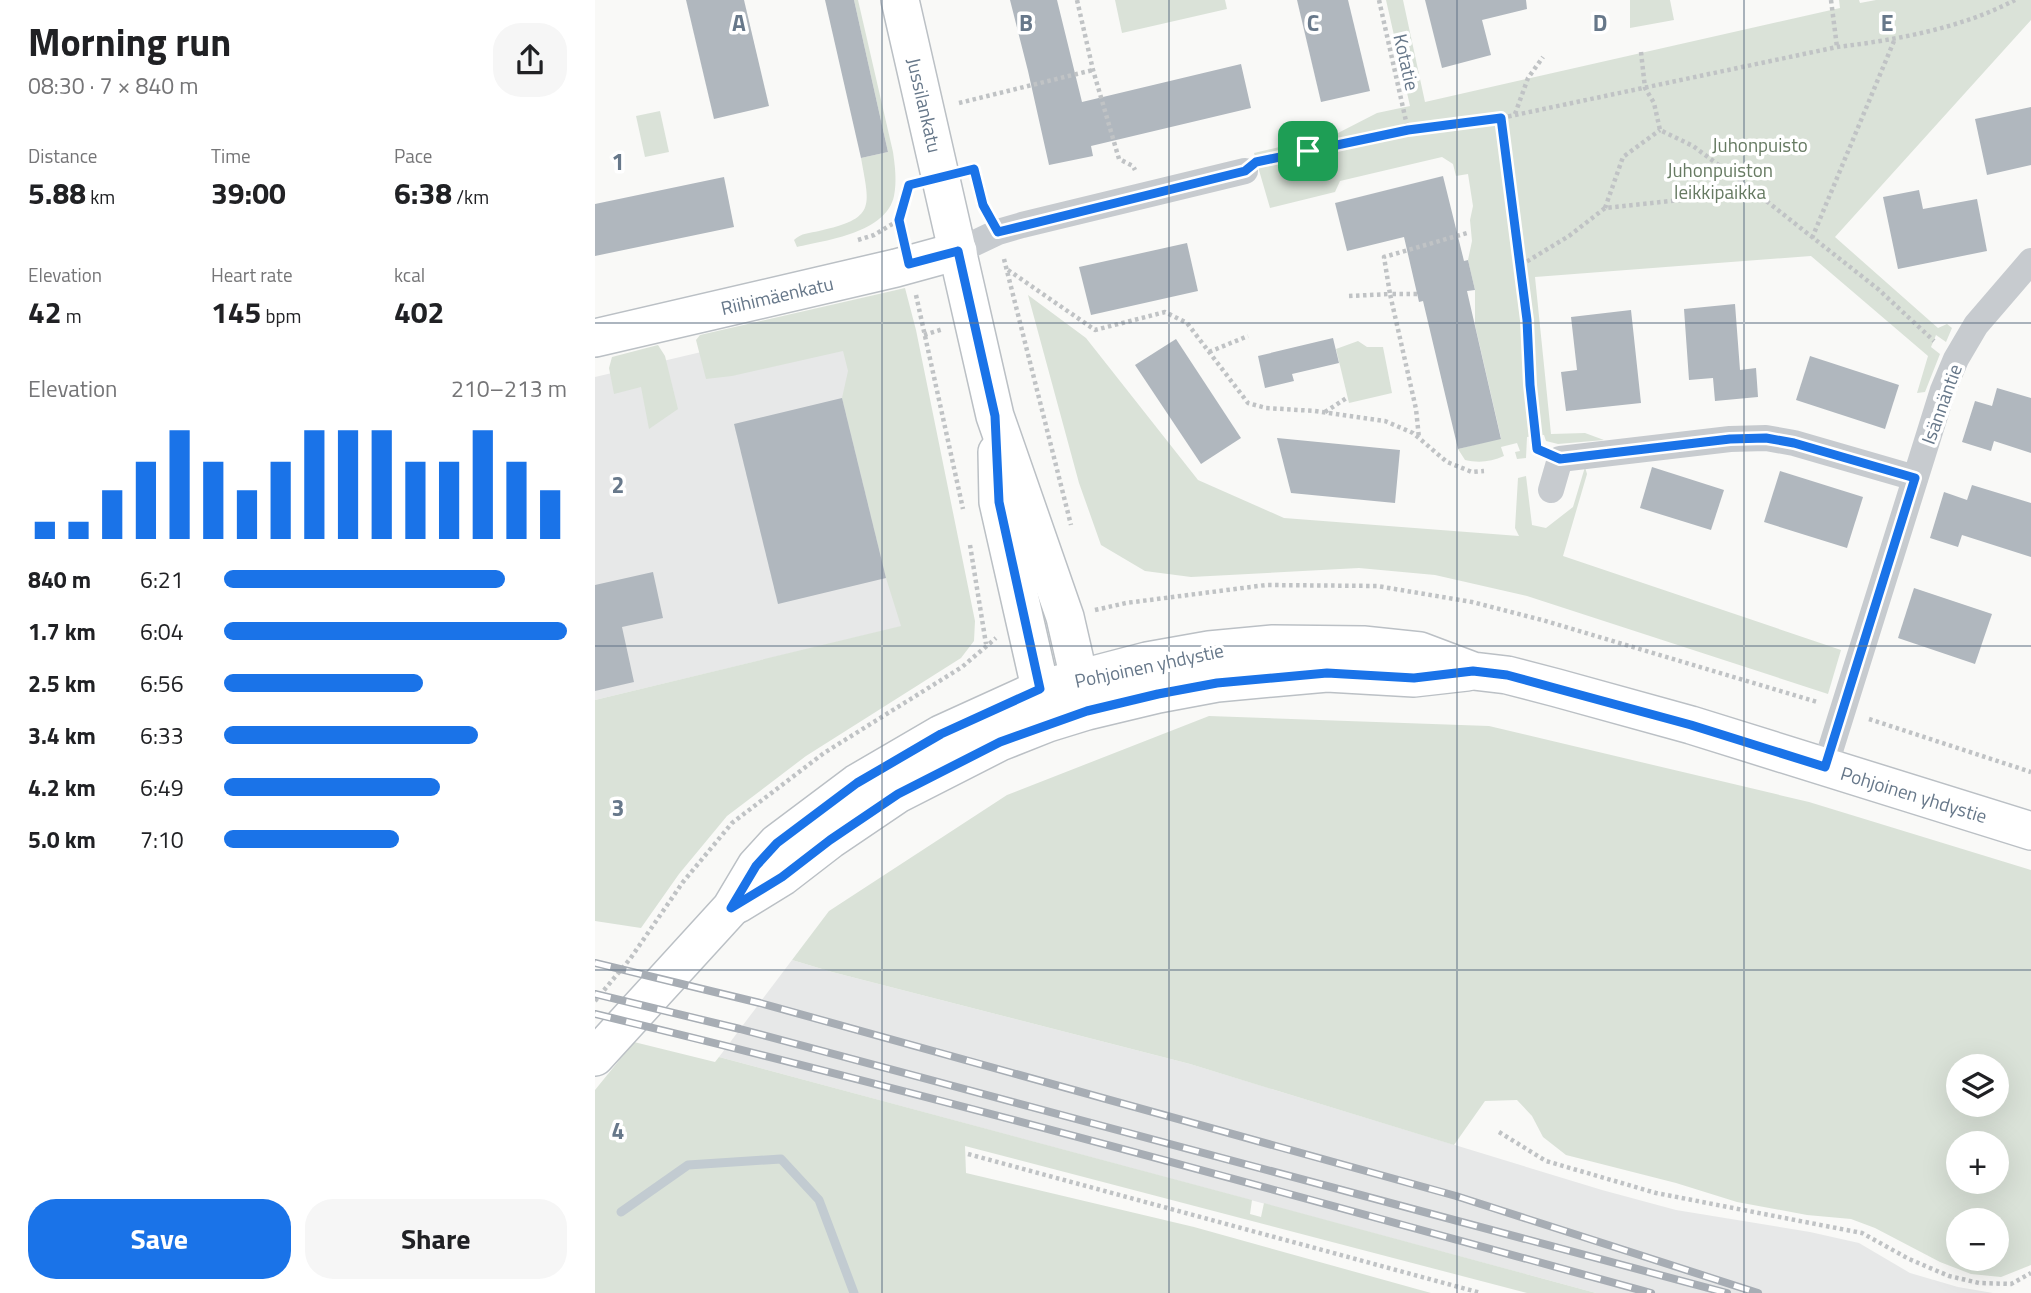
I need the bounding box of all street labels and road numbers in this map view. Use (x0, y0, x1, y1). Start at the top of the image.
street label: Kotatie (1386, 31, 1428, 93)
street label: Jussilankatu (900, 55, 950, 155)
street label: Riihimäenkatu (718, 268, 836, 322)
street label: Isännäntie (1913, 360, 1969, 448)
street label: Pohjoinen yhdystie (1072, 635, 1226, 695)
street label: Pohjoinen yhdystie (1837, 758, 1991, 830)

